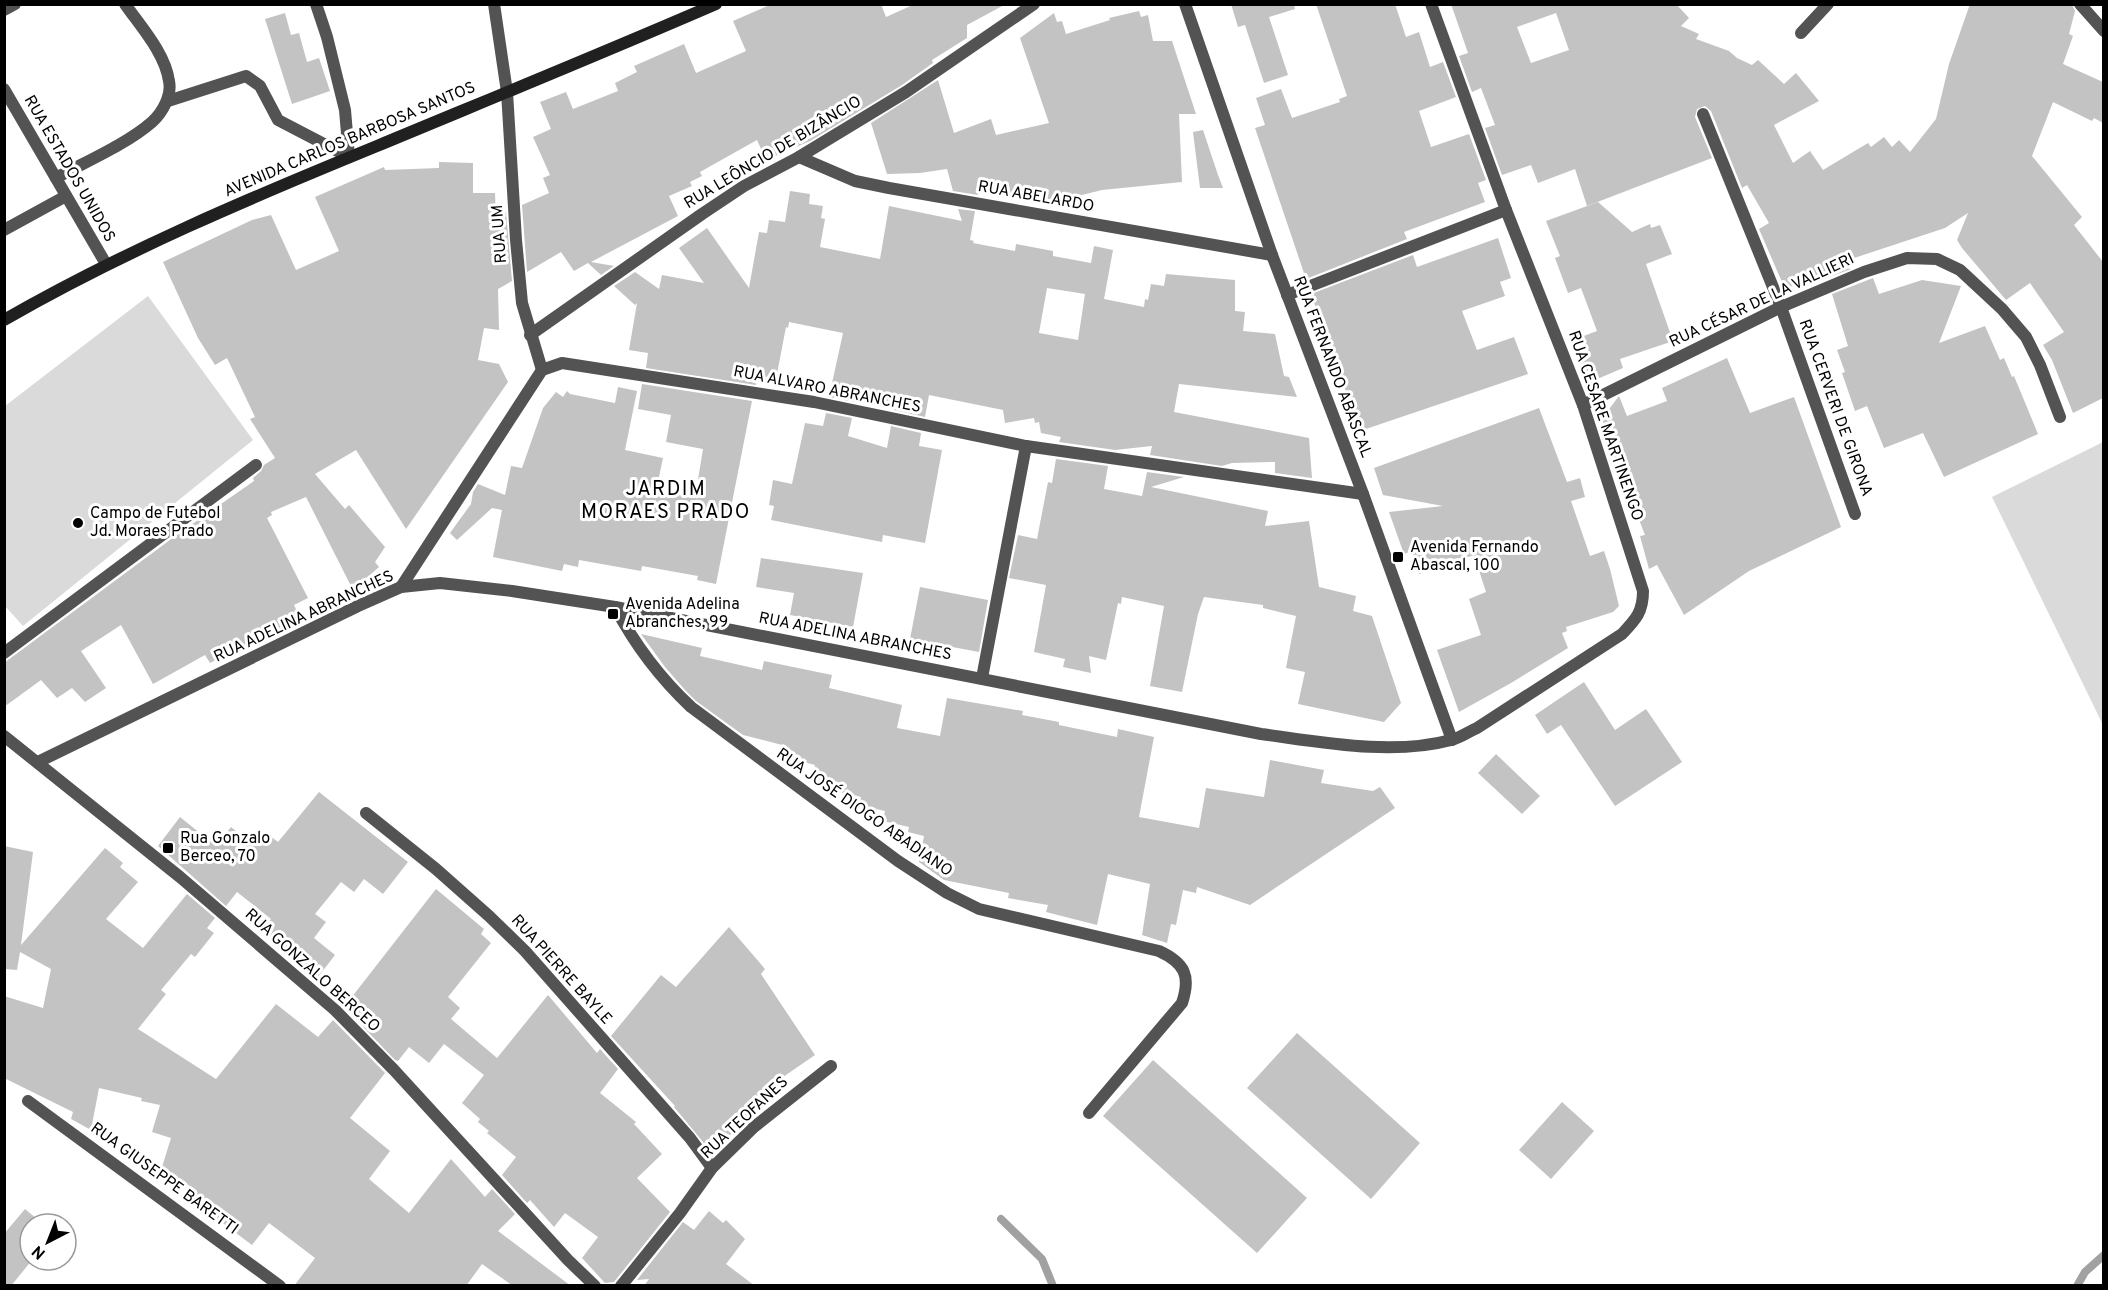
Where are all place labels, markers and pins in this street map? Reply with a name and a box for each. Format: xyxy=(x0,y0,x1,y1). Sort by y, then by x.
place label: Campo de Futebol Jd. Moraes Prado xyxy=(90,504,220,542)
marker: Campo de Futebol Jd. Moraes Prado xyxy=(71,516,85,530)
place label: Avenida Fernando Abascal, 100 xyxy=(1410,538,1539,576)
marker: Avenida Fernando Abascal, 100 xyxy=(1391,550,1405,564)
place label: Avenida Adelina Abranches, 99 xyxy=(625,595,740,633)
marker: Avenida Adelina Abranches, 99 xyxy=(606,607,620,621)
place label: Rua Gonzalo Berceo, 70 xyxy=(180,829,270,867)
marker: Rua Gonzalo Berceo, 70 xyxy=(161,841,175,855)

